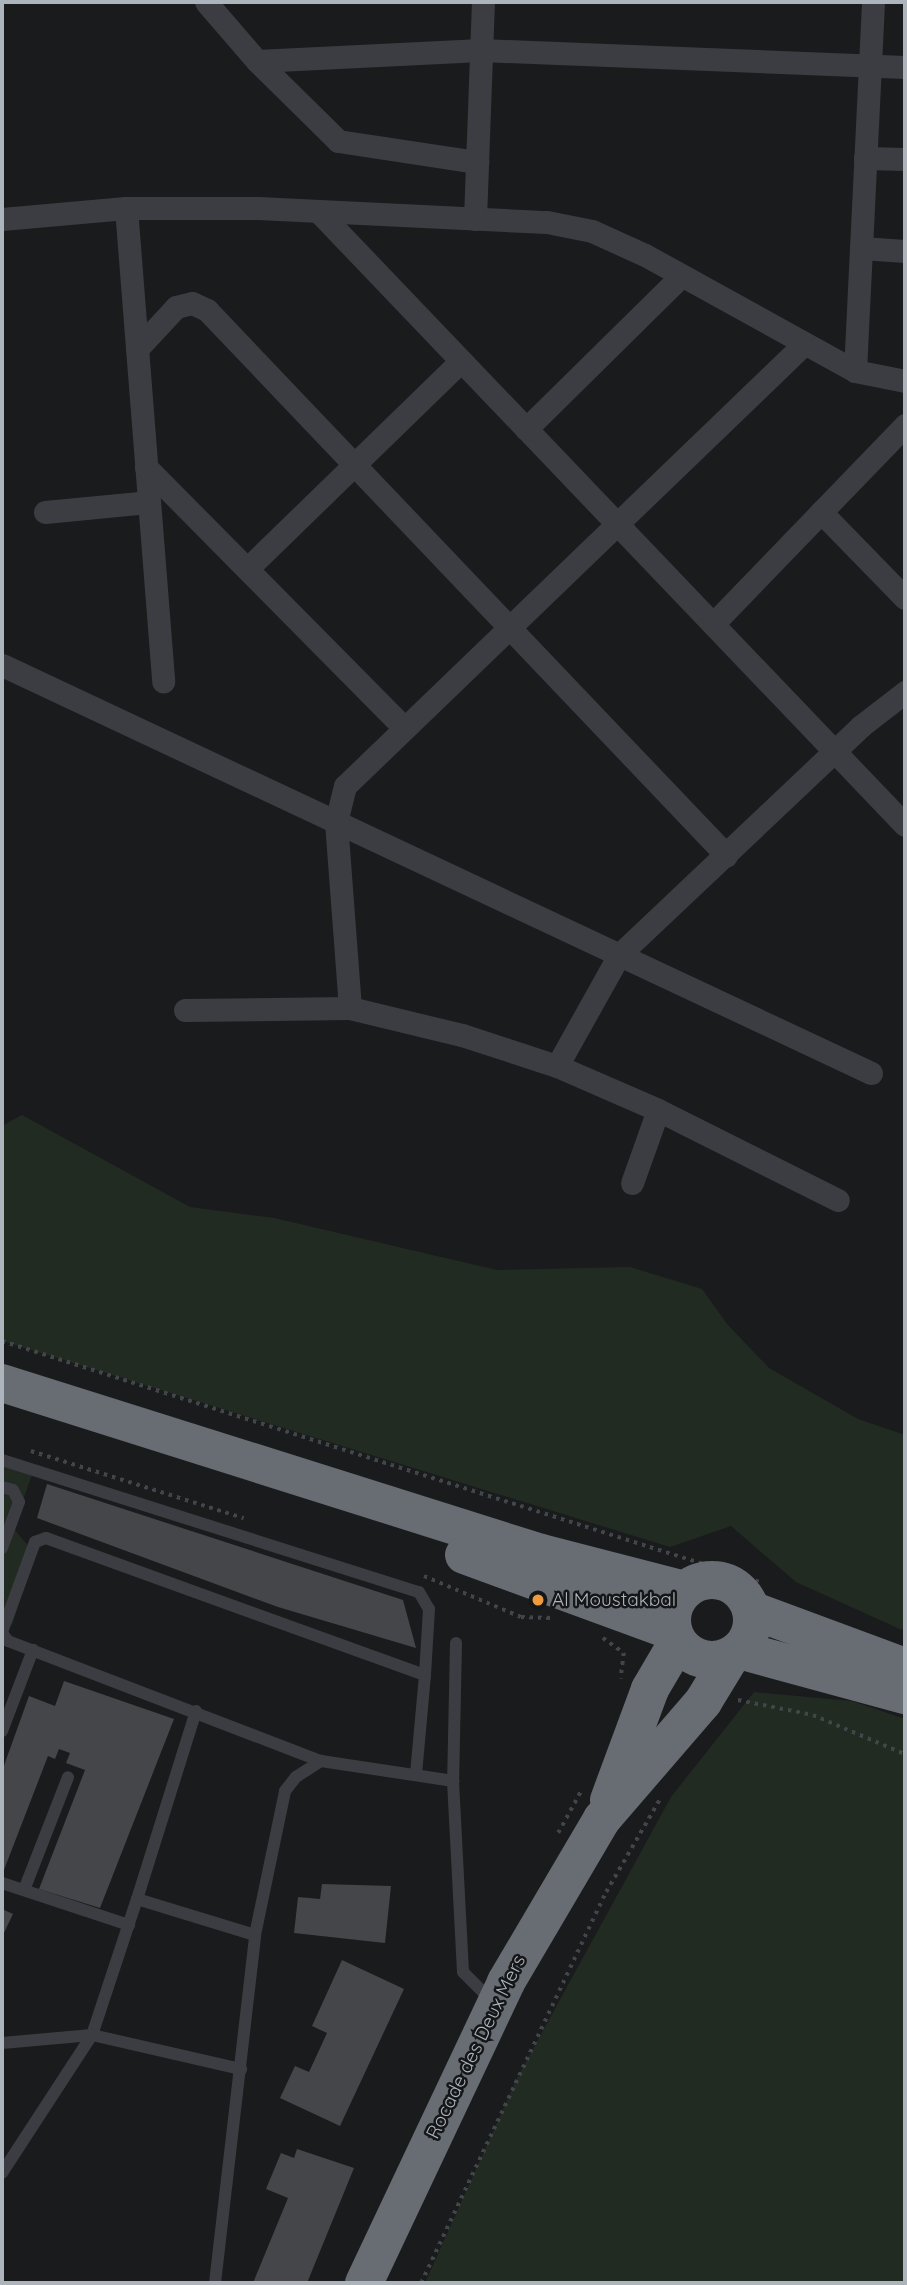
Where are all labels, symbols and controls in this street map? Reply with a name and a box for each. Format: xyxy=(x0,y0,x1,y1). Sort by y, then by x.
place label: Al Moustakbal xyxy=(552,1589,676,1611)
marker: Al Moustakbal xyxy=(530,1592,546,1608)
street label: Rocade des Deux Mers xyxy=(422,1951,530,2143)

